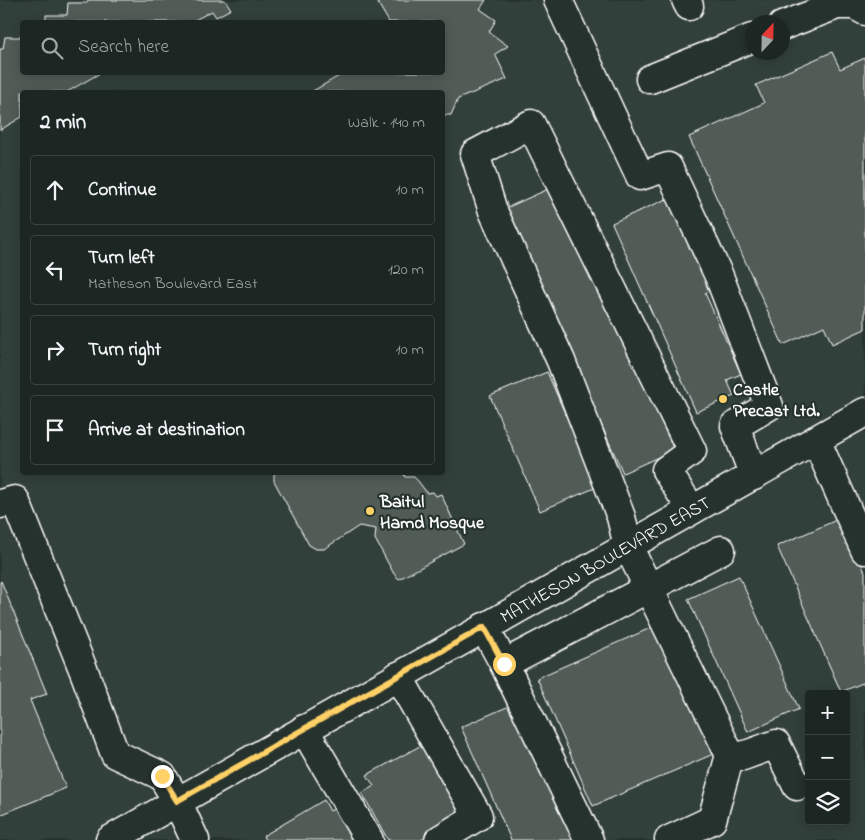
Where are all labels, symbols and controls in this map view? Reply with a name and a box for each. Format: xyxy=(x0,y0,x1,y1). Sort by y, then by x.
north arrow xyxy=(745,15,790,60)
search box xyxy=(20,20,445,75)
icon: search xyxy=(38,34,66,62)
text: Search here xyxy=(78,34,169,61)
text: 2 min xyxy=(40,108,86,138)
text: Walk · 140 m xyxy=(348,111,425,135)
icon: ahead xyxy=(41,176,69,204)
text: Continue xyxy=(88,177,156,204)
text: 10 m xyxy=(396,178,424,202)
text: Turn left xyxy=(88,245,155,272)
icon: left xyxy=(41,256,69,284)
text: 120 m xyxy=(388,258,424,282)
text: Matheson Boulevard East xyxy=(88,272,258,296)
icon: right xyxy=(41,336,69,364)
text: Turn right xyxy=(88,337,161,364)
text: 10 m xyxy=(396,338,424,362)
place label: Castle Precast Ltd. xyxy=(733,378,820,425)
marker: Castle Precast Ltd. xyxy=(717,393,729,405)
icon: arrive xyxy=(41,416,69,444)
text: Arrive at destination xyxy=(88,417,245,444)
place label: Baitul Hamd Mosque xyxy=(379,490,485,537)
street label: MATHESON BOULEVARD EAST xyxy=(496,491,716,631)
marker: Baitul Hamd Mosque xyxy=(364,505,376,517)
route start xyxy=(493,653,516,676)
map controls xyxy=(805,690,850,825)
button: + xyxy=(805,690,850,735)
button: − xyxy=(805,735,850,780)
route end xyxy=(151,765,174,788)
button: layers xyxy=(805,780,850,825)

